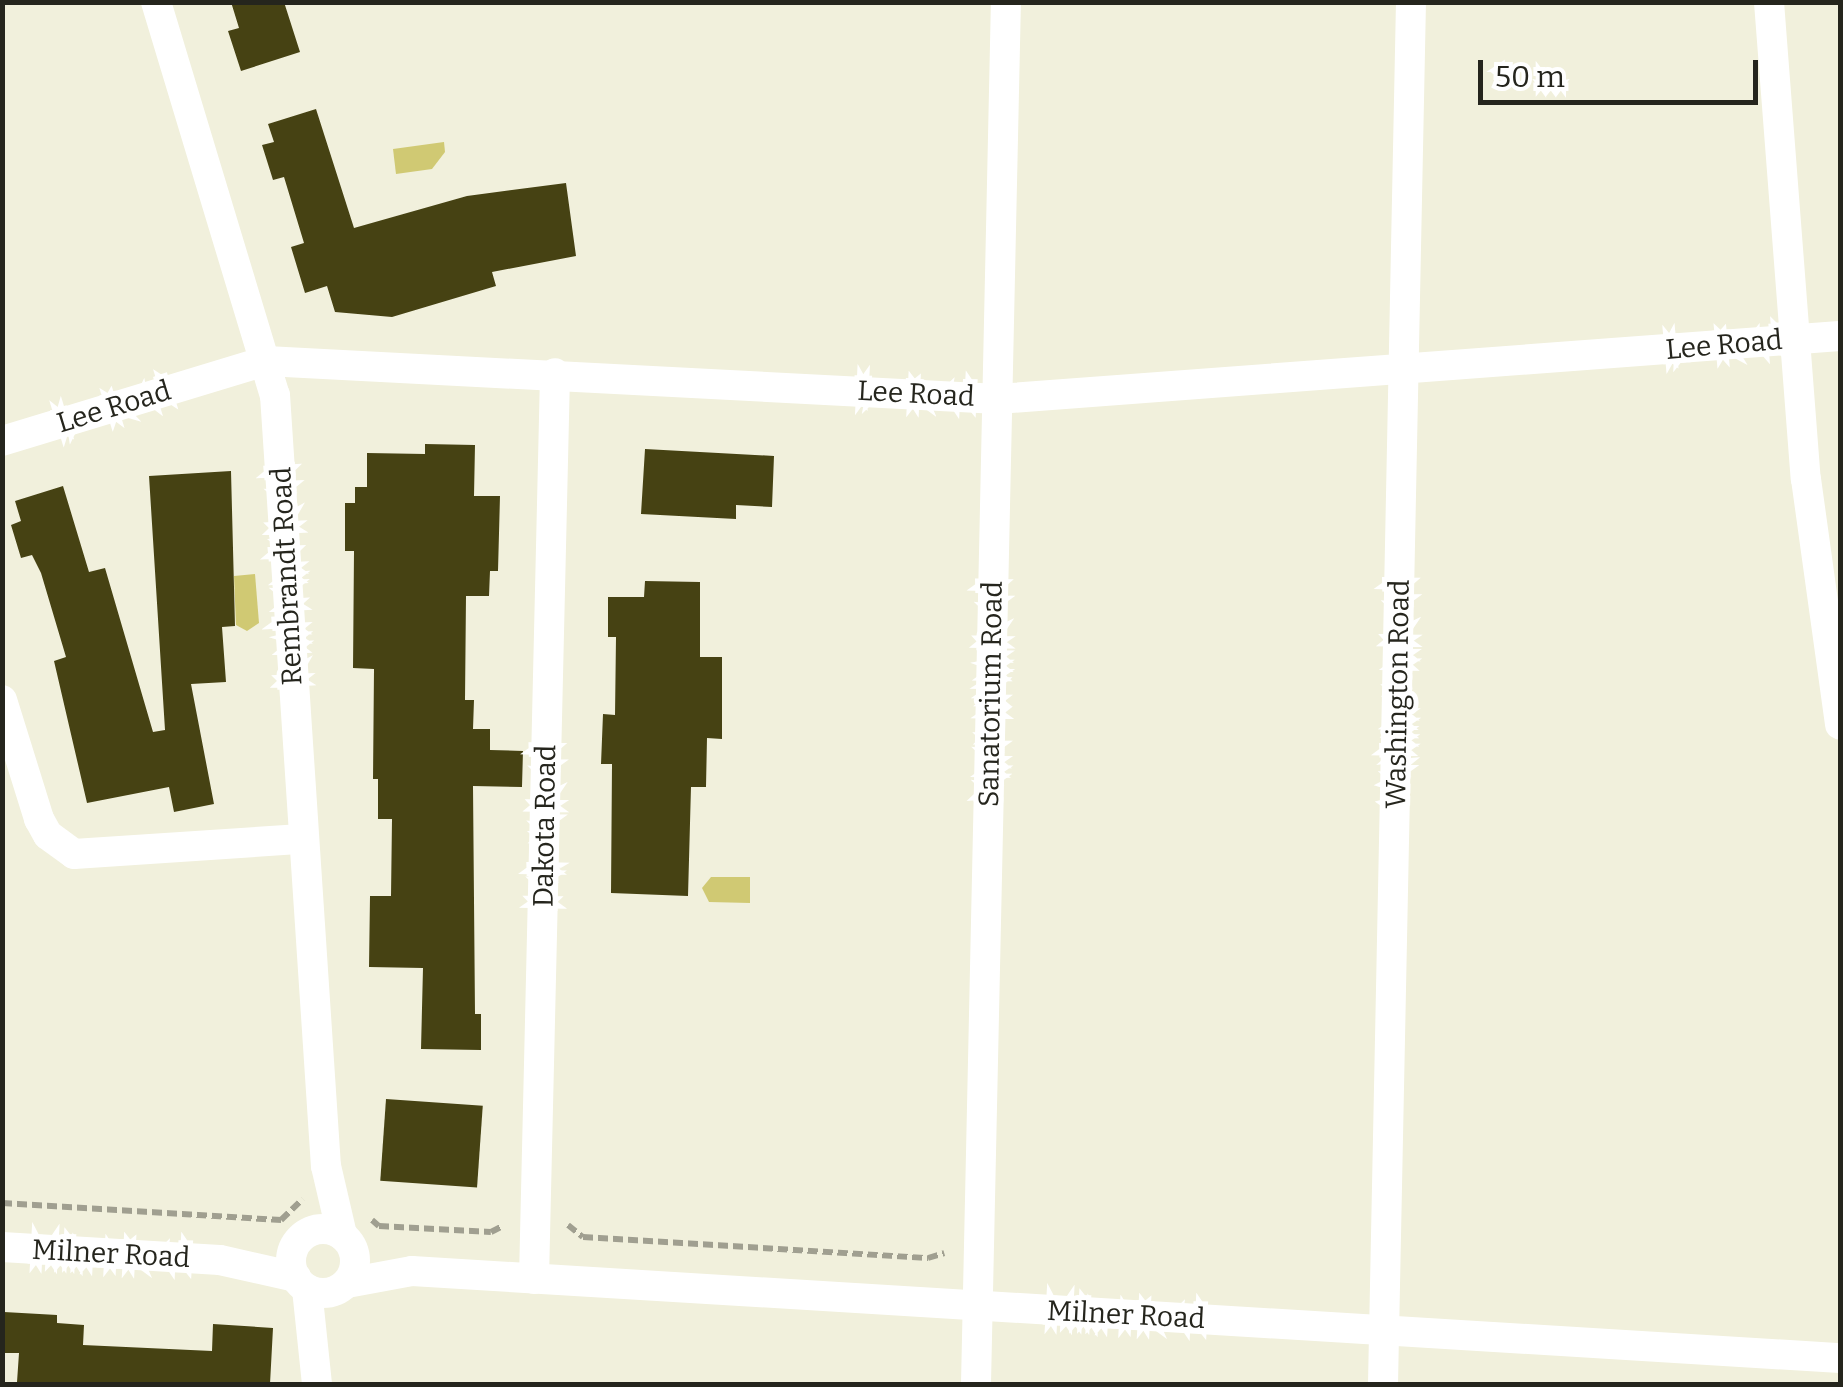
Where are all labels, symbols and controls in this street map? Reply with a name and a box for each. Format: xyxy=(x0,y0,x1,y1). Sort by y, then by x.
scale bar xyxy=(1483,40,1763,102)
text: 50 m xyxy=(1495,59,1565,95)
street label: Lee Road xyxy=(1664,323,1784,367)
street label: Lee Road xyxy=(53,374,175,440)
street label: Lee Road xyxy=(857,374,975,414)
street label: Rembrandt Road xyxy=(264,466,310,686)
street label: Washington Road xyxy=(1379,579,1417,809)
street label: Sanatorium Road xyxy=(972,581,1010,807)
street label: Dakota Road xyxy=(527,745,563,907)
street label: Milner Road xyxy=(31,1233,191,1275)
street label: Milner Road xyxy=(1046,1294,1206,1336)

